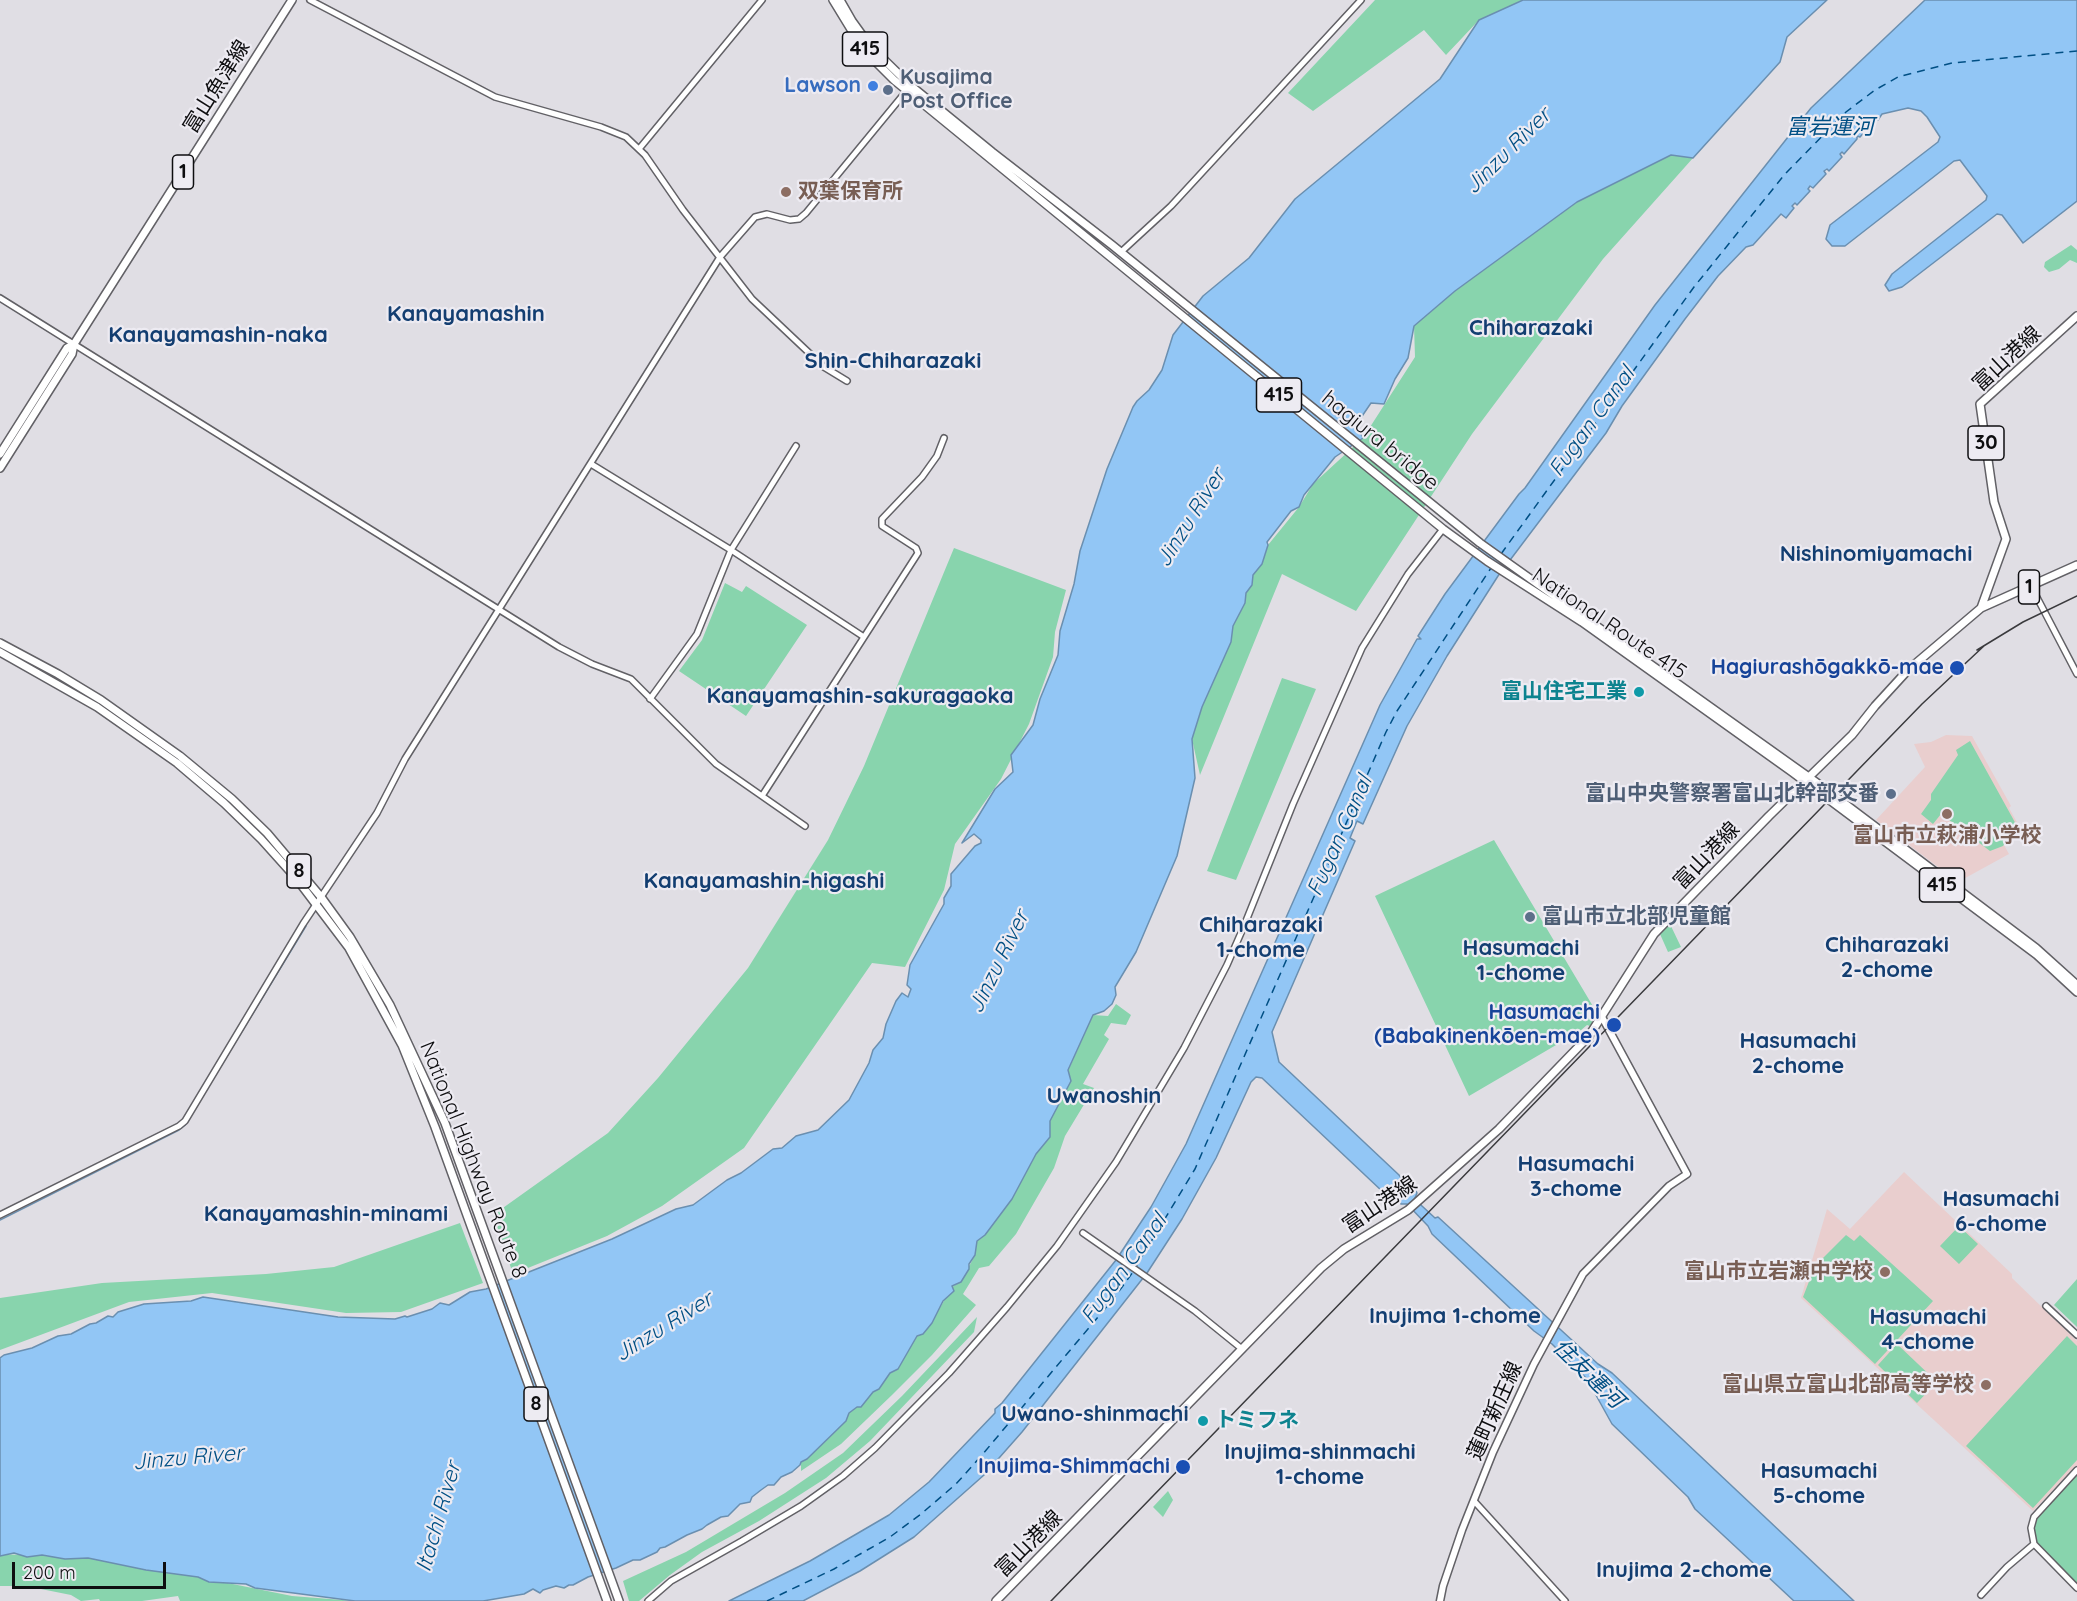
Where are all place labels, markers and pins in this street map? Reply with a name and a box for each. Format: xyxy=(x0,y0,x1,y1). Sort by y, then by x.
place label: Kusajima Post Office xyxy=(900,65,1013,115)
place label: Lawson xyxy=(784,73,861,99)
marker: Lawson xyxy=(866,79,880,93)
marker: Kusajima Post Office xyxy=(881,83,895,97)
place label: 双葉保育所 xyxy=(798,179,903,205)
marker: 双葉保育所 xyxy=(779,185,793,199)
place label: Hagiurashōgakkō-mae xyxy=(1711,655,1944,681)
marker: Hagiurashōgakkō-mae xyxy=(1948,659,1966,677)
place label: 富山住宅工業 xyxy=(1501,679,1627,705)
marker: 富山住宅工業 xyxy=(1632,685,1646,699)
place label: 富山中央警察署富山北幹部交番 xyxy=(1585,781,1879,807)
marker: 富山中央警察署富山北幹部交番 xyxy=(1884,787,1898,801)
marker: 富山市立萩浦小学校 xyxy=(1940,807,1954,821)
place label: 富山市立萩浦小学校 xyxy=(1853,823,2041,849)
place label: 富山市立北部児童館 xyxy=(1542,904,1731,930)
marker: 富山市立北部児童館 xyxy=(1523,910,1537,924)
place label: Hasumachi (Babakinenkōen-mae) xyxy=(1374,1000,1600,1050)
marker: Hasumachi (Babakinenkōen-mae) xyxy=(1605,1016,1623,1034)
place label: 富山市立岩瀬中学校 xyxy=(1684,1259,1873,1285)
marker: 富山市立岩瀬中学校 xyxy=(1878,1265,1892,1279)
place label: 富山県立富山北部高等学校 xyxy=(1722,1372,1974,1398)
marker: 富山県立富山北部高等学校 xyxy=(1979,1378,1993,1392)
place label: トミフネ xyxy=(1215,1408,1299,1434)
marker: トミフネ xyxy=(1196,1414,1210,1428)
place label: Inujima-Shimmachi xyxy=(978,1454,1170,1480)
marker: Inujima-Shimmachi xyxy=(1174,1458,1192,1476)

